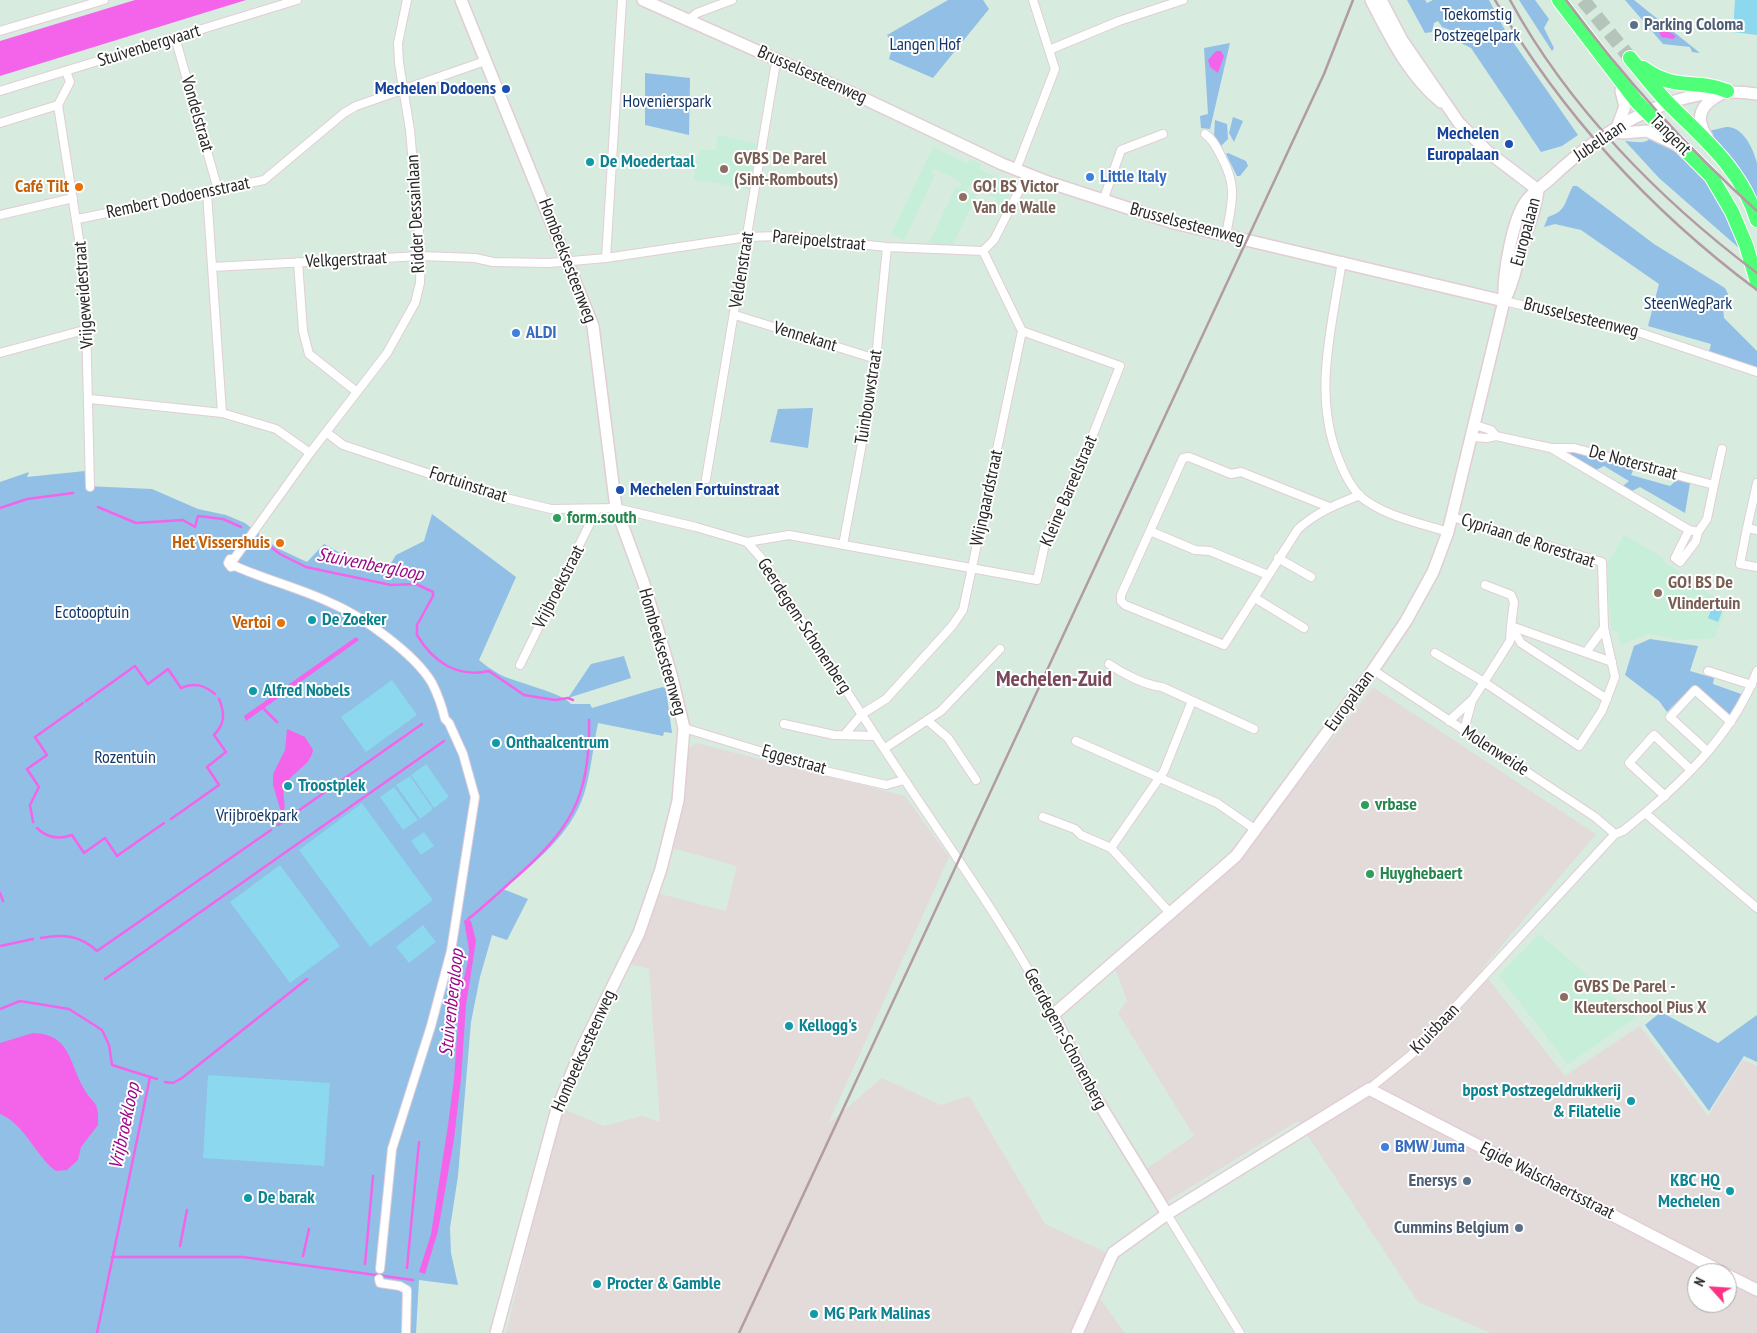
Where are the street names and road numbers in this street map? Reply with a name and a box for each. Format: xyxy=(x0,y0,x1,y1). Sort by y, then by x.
street label: Stuivenbergvaart xyxy=(95,20,203,72)
street label: Brusselsesteenweg xyxy=(754,41,870,109)
street label: Vondelstraat xyxy=(176,74,218,154)
street label: Tangent xyxy=(1645,110,1695,160)
street label: Jubellaan xyxy=(1570,116,1630,166)
street label: Ridder Dessainlaan xyxy=(402,154,430,274)
street label: Rembert Dodoensstraat xyxy=(104,172,252,224)
street label: Hombeeksesteenweg xyxy=(533,196,601,326)
street label: Europalaan xyxy=(1507,196,1545,268)
street label: Brusselsesteenweg xyxy=(1127,198,1247,250)
street label: Pareipoelstraat xyxy=(771,226,867,256)
street label: Veldenstraat xyxy=(725,230,759,310)
street label: Vrijgeweidestraat xyxy=(69,241,99,349)
street label: Velkgerstraat xyxy=(305,247,387,273)
street label: Brusselsesteenweg xyxy=(1521,293,1641,343)
street label: Vennekant xyxy=(771,317,839,357)
street label: Tuinbouwstraat xyxy=(851,348,887,446)
street label: Kleine Bareelstraat xyxy=(1036,432,1102,550)
street label: De Noterstraat xyxy=(1586,441,1680,485)
street label: Wijngaardstraat xyxy=(966,448,1008,548)
street label: Fortuinstraat xyxy=(426,462,510,508)
street label: Cypriaan de Rorestraat xyxy=(1458,509,1598,573)
street label: Vrijbroekstraat xyxy=(529,542,589,632)
street label: Geerdegem-Schonenberg xyxy=(752,554,856,698)
street label: Hombeeksesteenweg xyxy=(634,586,690,718)
street label: Europalaan xyxy=(1321,666,1379,736)
street label: Molenweide xyxy=(1457,721,1533,781)
street label: Eggestraat xyxy=(759,741,829,779)
street label: Geerdegem-Schonenberg xyxy=(1019,965,1111,1113)
street label: Hombeeksesteenweg xyxy=(547,987,621,1115)
street label: Kruisbaan xyxy=(1406,999,1464,1059)
street label: Egide Walschaertsstraat xyxy=(1476,1138,1618,1224)

